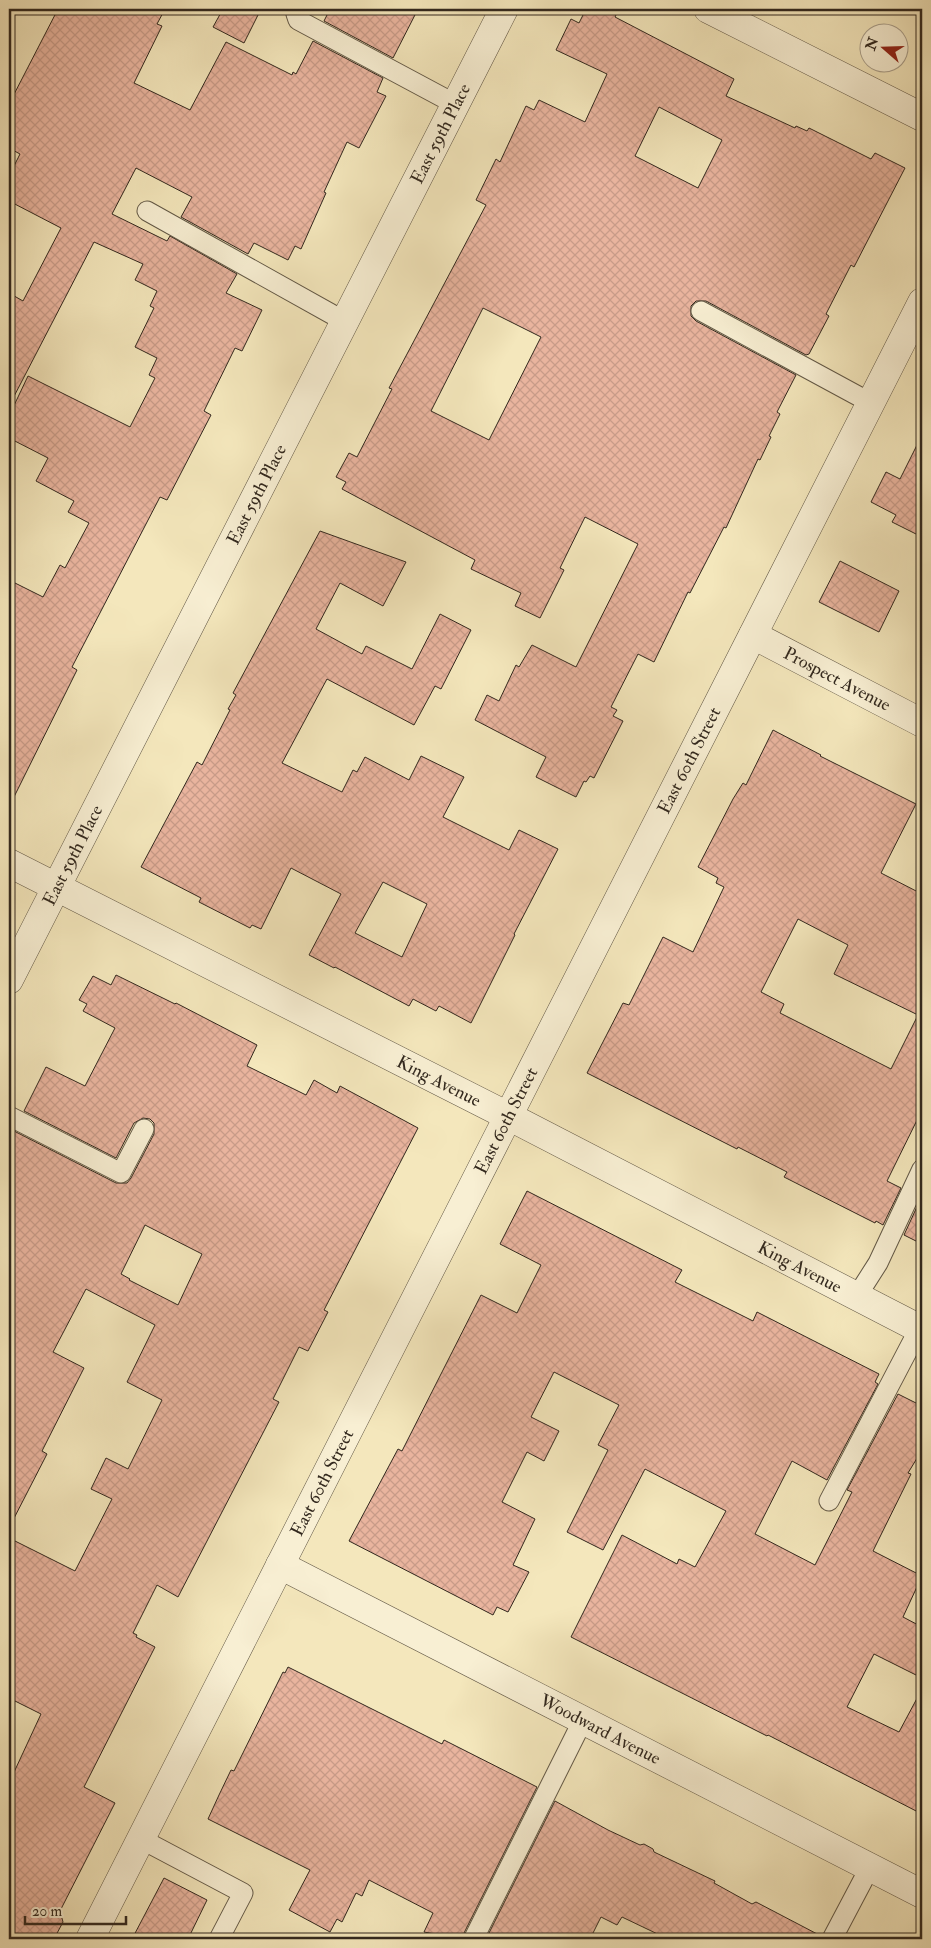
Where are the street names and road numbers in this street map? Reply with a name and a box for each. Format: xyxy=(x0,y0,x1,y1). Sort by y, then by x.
street label: East 59th Place xyxy=(406,79,476,188)
street label: East 59th Place xyxy=(222,440,292,549)
street label: Prospect Avenue xyxy=(780,642,895,717)
street label: East 60th Street xyxy=(653,703,726,818)
street label: East 59th Place xyxy=(38,801,108,910)
street label: King Avenue xyxy=(393,1050,485,1113)
street label: East 60th Street xyxy=(470,1063,543,1178)
street label: King Avenue xyxy=(754,1236,846,1299)
street label: East 60th Street xyxy=(286,1425,359,1540)
street label: Woodward Avenue xyxy=(535,1689,665,1770)

